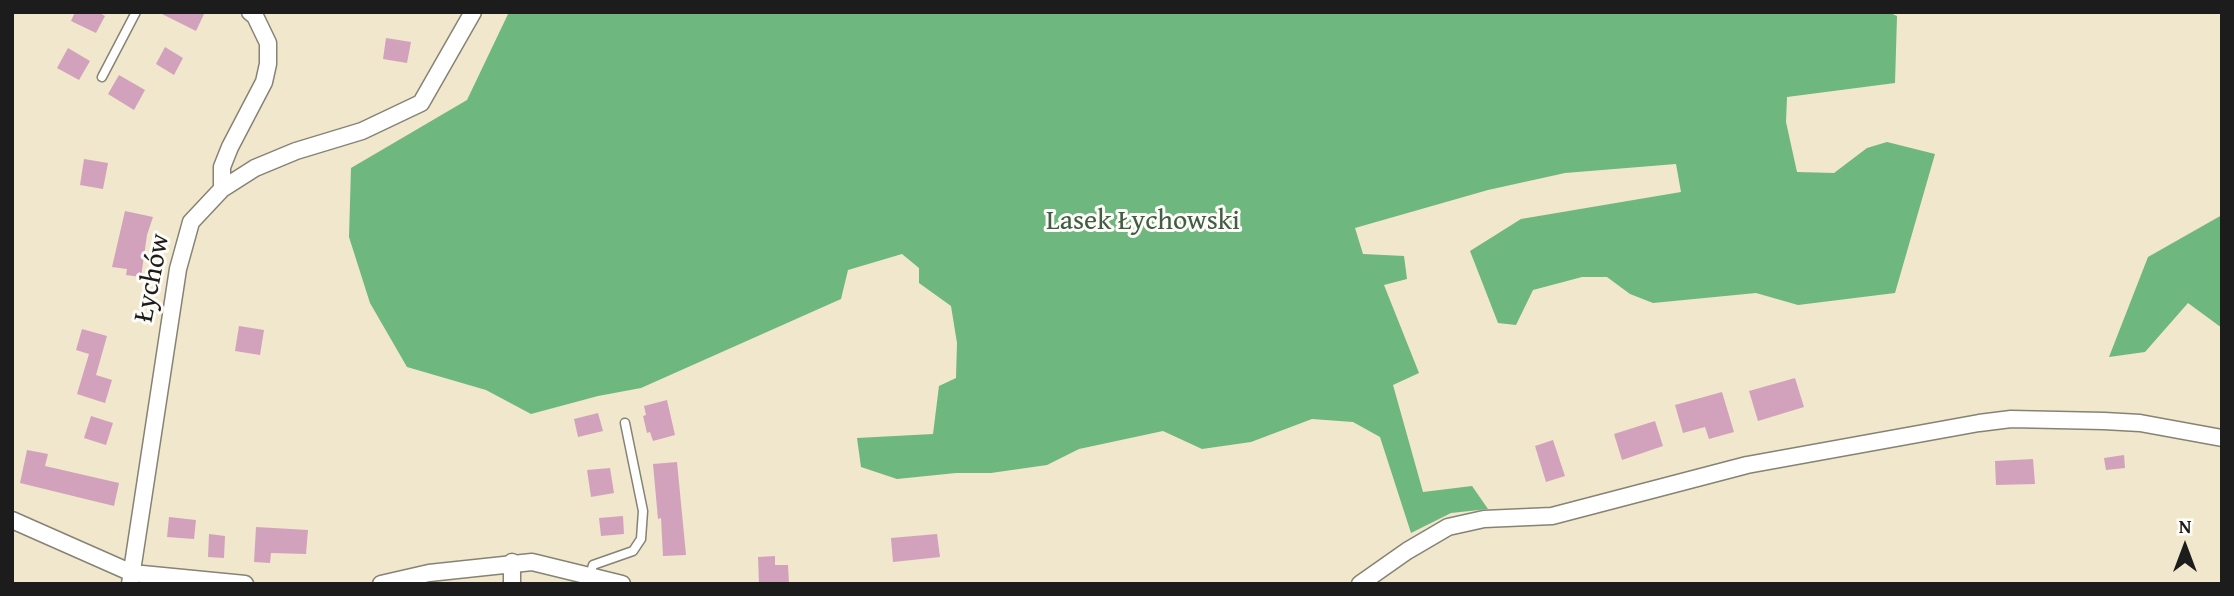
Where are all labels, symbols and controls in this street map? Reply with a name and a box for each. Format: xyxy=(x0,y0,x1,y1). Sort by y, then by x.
park label: Lasek Łychowski xyxy=(1046,205,1240,239)
street label: Łychów xyxy=(128,231,178,325)
north arrow xyxy=(2150,512,2220,582)
text: N xyxy=(2179,512,2191,540)

